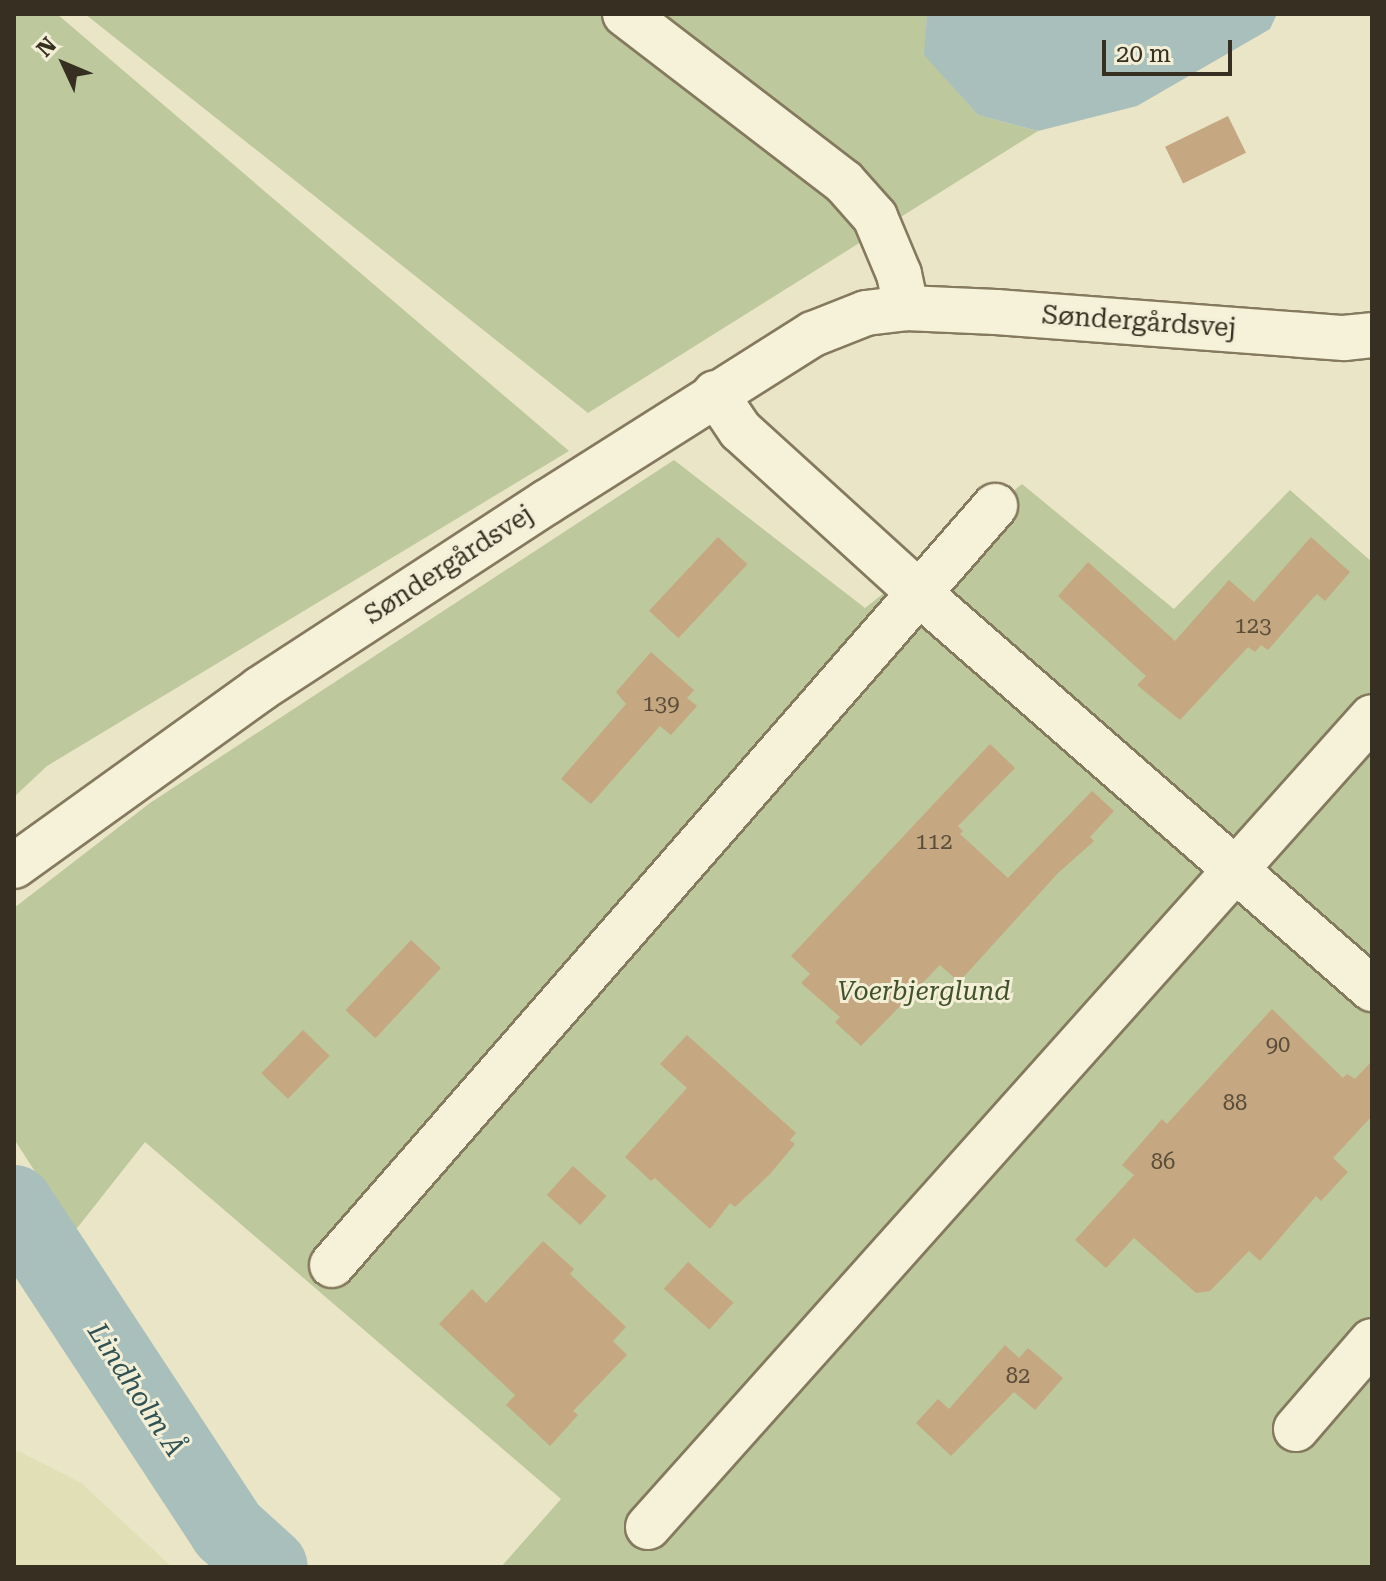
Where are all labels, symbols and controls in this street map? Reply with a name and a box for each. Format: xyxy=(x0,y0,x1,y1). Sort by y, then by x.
north arrow xyxy=(24,24,104,104)
scale bar xyxy=(1106,24,1236,74)
text: N xyxy=(31,32,61,62)
text: 20 m xyxy=(1116,40,1171,68)
street label: Søndergårdsvej xyxy=(1041,300,1237,344)
street label: Søndergårdsvej xyxy=(359,499,539,631)
house number: 123 xyxy=(1235,613,1271,639)
house number: 139 xyxy=(643,691,679,717)
house number: 112 xyxy=(916,829,952,855)
park label: Voerbjerglund xyxy=(837,976,1011,1008)
house number: 90 xyxy=(1266,1032,1290,1058)
house number: 88 xyxy=(1223,1090,1247,1116)
house number: 86 xyxy=(1151,1149,1175,1175)
water label: Lindholm Å xyxy=(80,1317,192,1463)
house number: 82 xyxy=(1006,1363,1030,1389)

